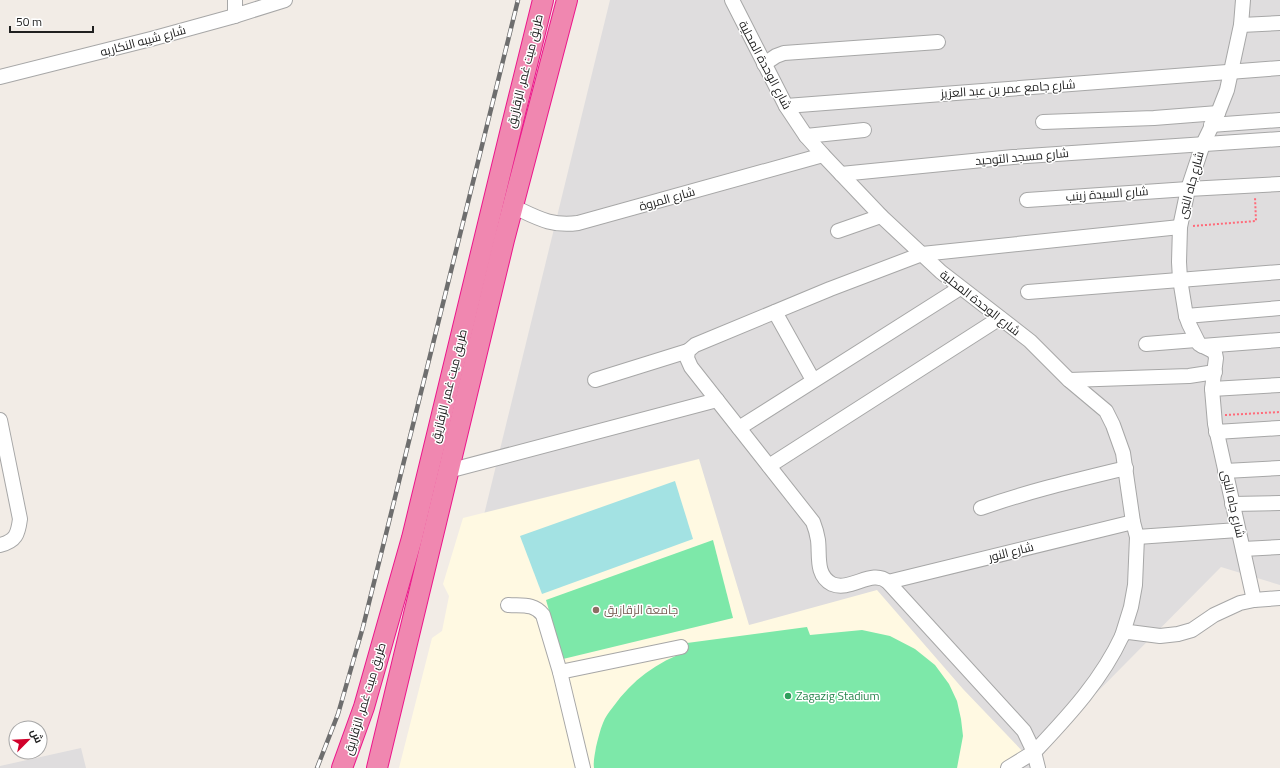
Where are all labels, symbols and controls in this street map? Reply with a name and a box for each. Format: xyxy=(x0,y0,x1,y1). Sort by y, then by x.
scale bar xyxy=(10,8,93,34)
text: 50 m xyxy=(16,12,42,31)
street label: طريق ميت غمر, الزقازيق xyxy=(501,12,548,130)
street label: شارع الوحدة المحلية xyxy=(734,17,797,113)
street label: شارع شيبه النكاريه xyxy=(98,20,188,61)
street label: شارع جامع عمر بن عبد العزيز xyxy=(939,74,1076,103)
street label: شارع مسجد التوحيد xyxy=(974,143,1070,170)
street label: شارع جاه النبى xyxy=(1172,149,1209,221)
street label: شارع المروة xyxy=(637,181,697,216)
street label: شارع السيدة زينب xyxy=(1065,181,1149,206)
street label: شارع الوحدة المحلية xyxy=(936,265,1025,340)
street label: طريق ميت غمر, الزقازيق xyxy=(425,327,472,445)
street label: شارع جاه النبى xyxy=(1216,468,1251,540)
street label: شارع النور xyxy=(985,537,1036,567)
place label: جامعة الزقازيق xyxy=(604,600,678,619)
marker: جامعة الزقازيق xyxy=(591,605,601,615)
street label: طريق ميت غمر, الزقازيق xyxy=(338,640,391,758)
place label: Zagazig Stadium xyxy=(796,686,880,705)
marker: Zagazig Stadium xyxy=(783,691,793,701)
north arrow xyxy=(8,720,48,760)
text: ش xyxy=(27,726,47,746)

